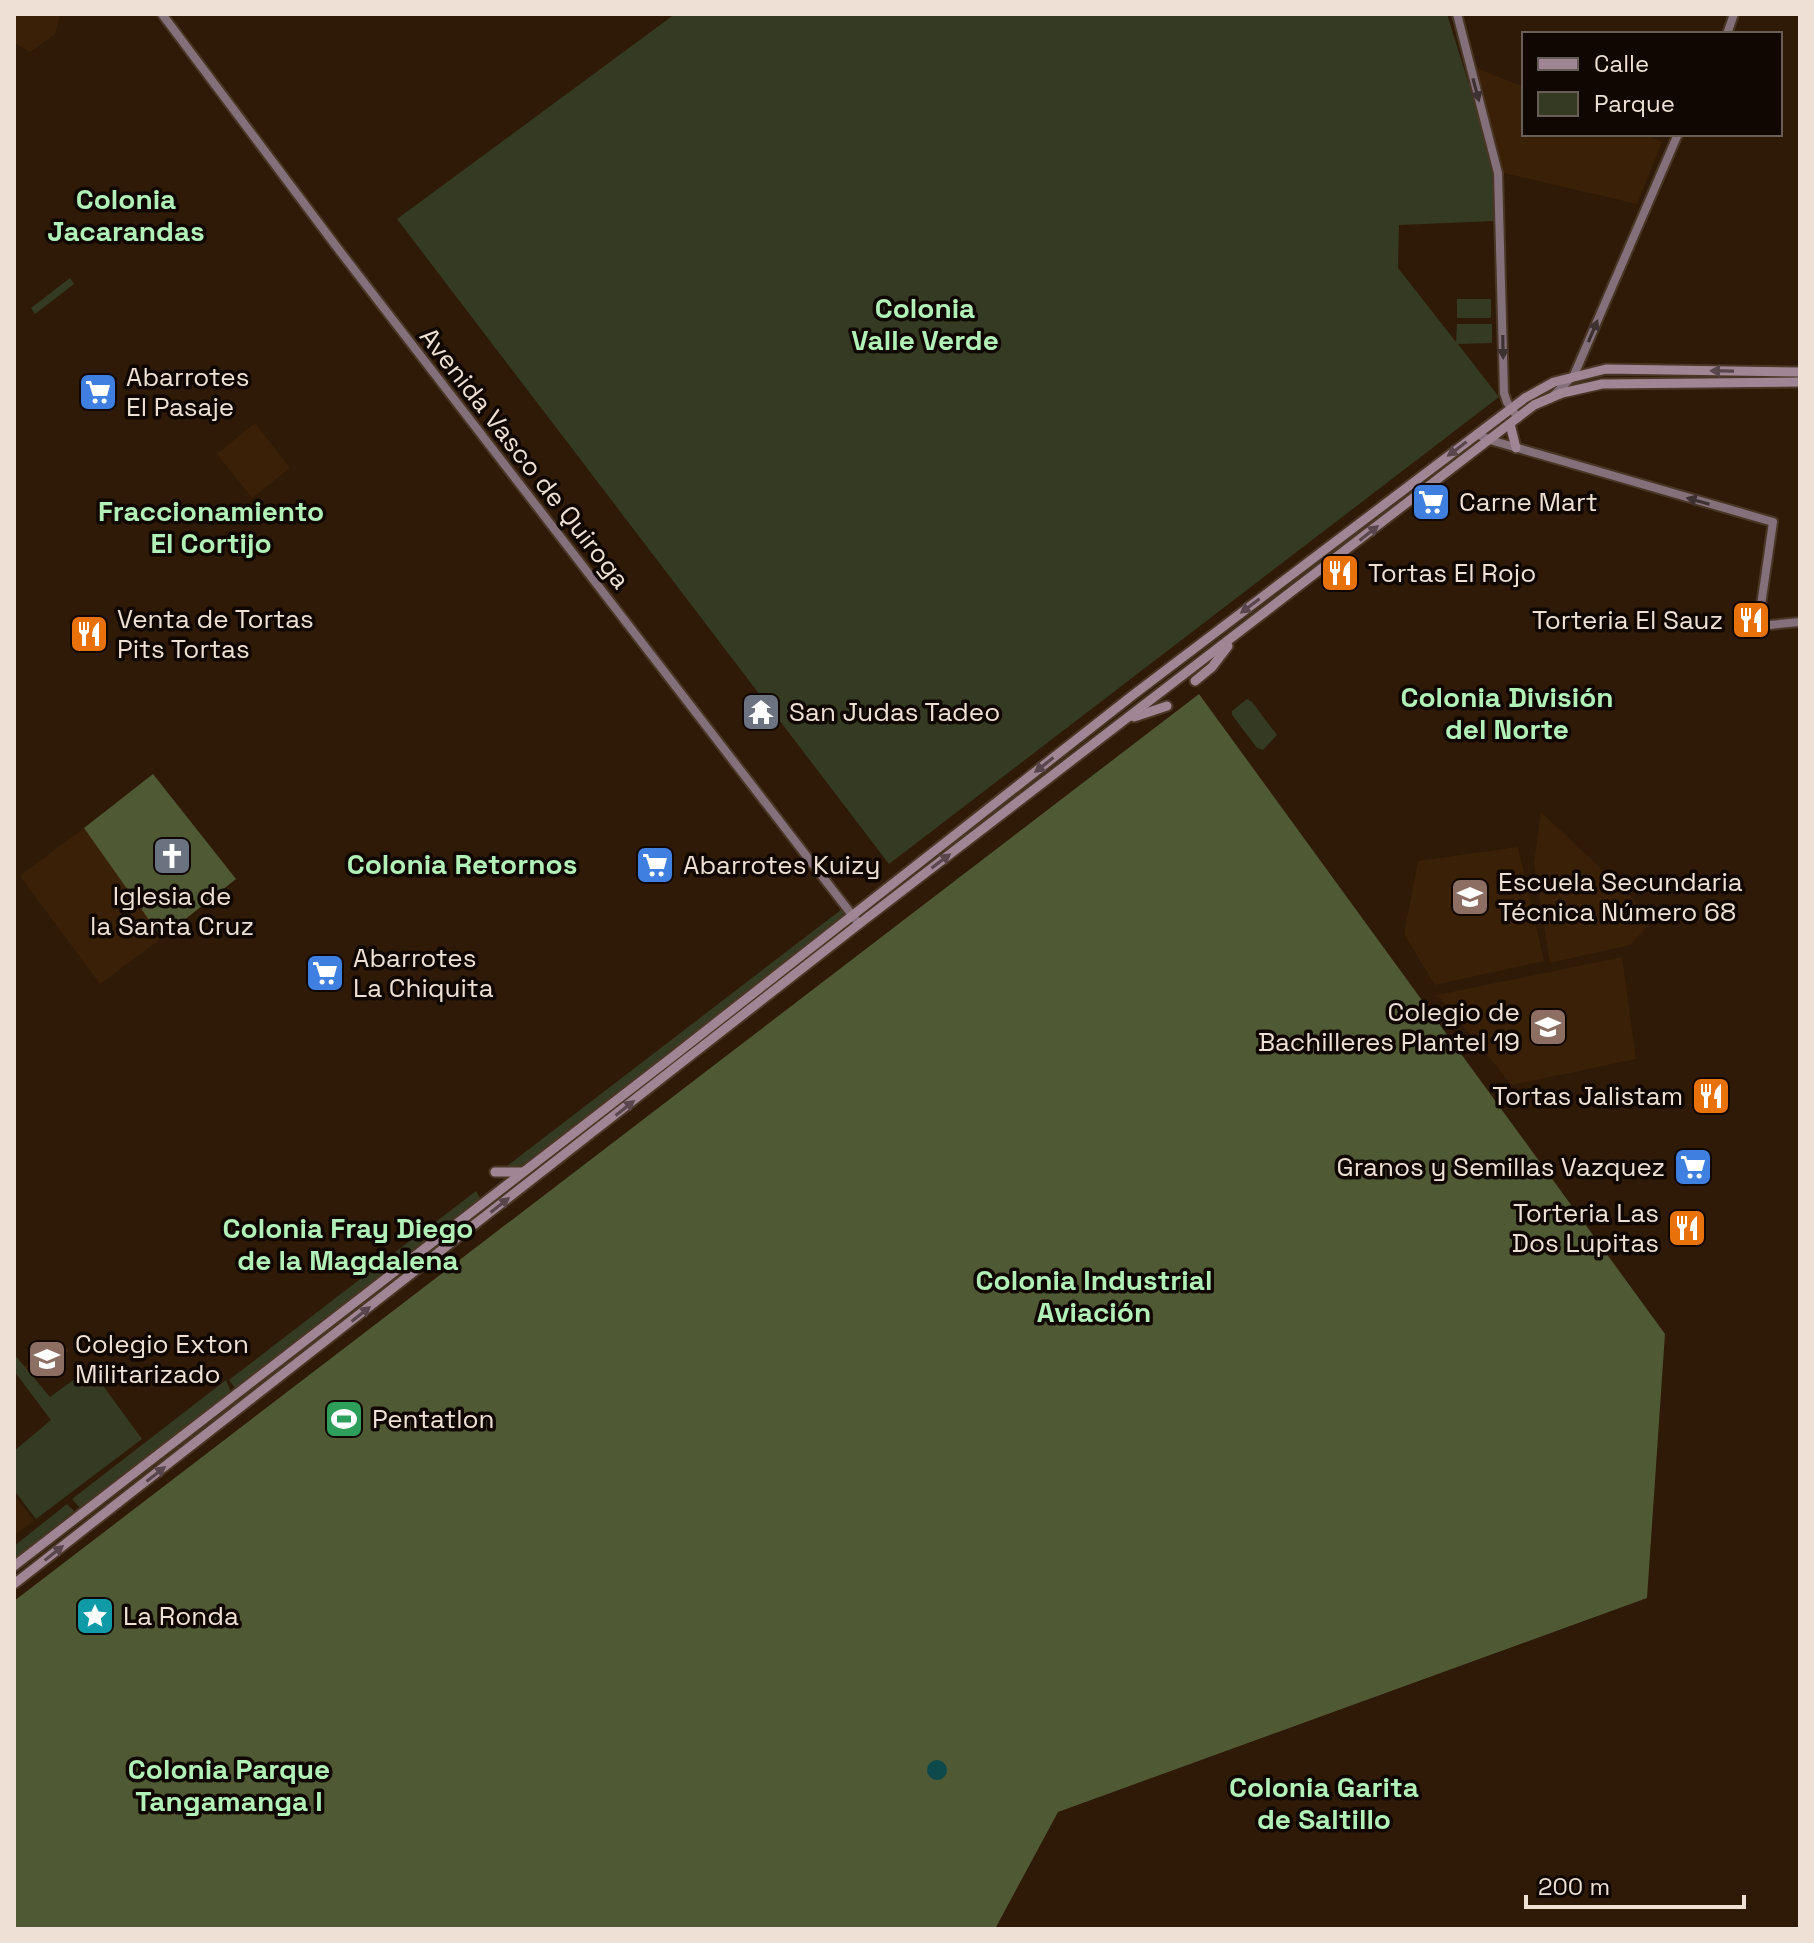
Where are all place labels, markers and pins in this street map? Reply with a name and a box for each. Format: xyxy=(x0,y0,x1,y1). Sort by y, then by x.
place label: Abarrotes El Pasaje xyxy=(126,360,249,424)
supermarket icon: Abarrotes El Pasaje xyxy=(77,371,119,413)
supermarket icon: Carne Mart xyxy=(1410,481,1452,523)
place label: Carne Mart xyxy=(1459,485,1598,519)
restaurant icon: Tortas El Rojo xyxy=(1319,552,1361,594)
place label: Tortas El Rojo xyxy=(1368,556,1536,590)
restaurant icon: Torteria El Sauz xyxy=(1730,599,1772,641)
place label: Venta de Tortas Pits Tortas xyxy=(117,602,314,666)
place label: Torteria El Sauz xyxy=(1532,603,1723,637)
restaurant icon: Venta de Tortas Pits Tortas xyxy=(68,613,110,655)
temple icon: San Judas Tadeo xyxy=(740,691,782,733)
place label: San Judas Tadeo xyxy=(789,695,1000,729)
church icon: Iglesia de la Santa Cruz xyxy=(151,835,193,877)
supermarket icon: Abarrotes Kuizy xyxy=(634,844,676,886)
place label: Abarrotes Kuizy xyxy=(683,848,880,882)
place label: Escuela Secundaria Técnica Número 68 xyxy=(1498,865,1743,929)
school or university icon: Escuela Secundaria Técnica Número 68 xyxy=(1449,876,1491,918)
place label: Iglesia de la Santa Cruz xyxy=(90,879,254,943)
place label: Abarrotes La Chiquita xyxy=(353,941,494,1005)
supermarket icon: Abarrotes La Chiquita xyxy=(304,952,346,994)
place label: Colegio de Bachilleres Plantel 19 xyxy=(1258,995,1520,1059)
school or university icon: Colegio de Bachilleres Plantel 19 xyxy=(1527,1006,1569,1048)
restaurant icon: Tortas Jalistam xyxy=(1690,1075,1732,1117)
place label: Tortas Jalistam xyxy=(1492,1079,1683,1113)
supermarket icon: Granos y Semillas Vazquez xyxy=(1672,1146,1714,1188)
place label: Granos y Semillas Vazquez xyxy=(1337,1150,1665,1184)
place label: Torteria Las Dos Lupitas xyxy=(1512,1196,1659,1260)
restaurant icon: Torteria Las Dos Lupitas xyxy=(1666,1207,1708,1249)
place label: Colegio Exton Militarizado xyxy=(75,1327,249,1391)
school or university icon: Colegio Exton Militarizado xyxy=(26,1338,68,1380)
sports icon: Pentatlon xyxy=(323,1398,365,1440)
place label: Pentatlon xyxy=(372,1402,495,1436)
place icon: La Ronda xyxy=(74,1595,116,1637)
place label: La Ronda xyxy=(123,1599,239,1633)

